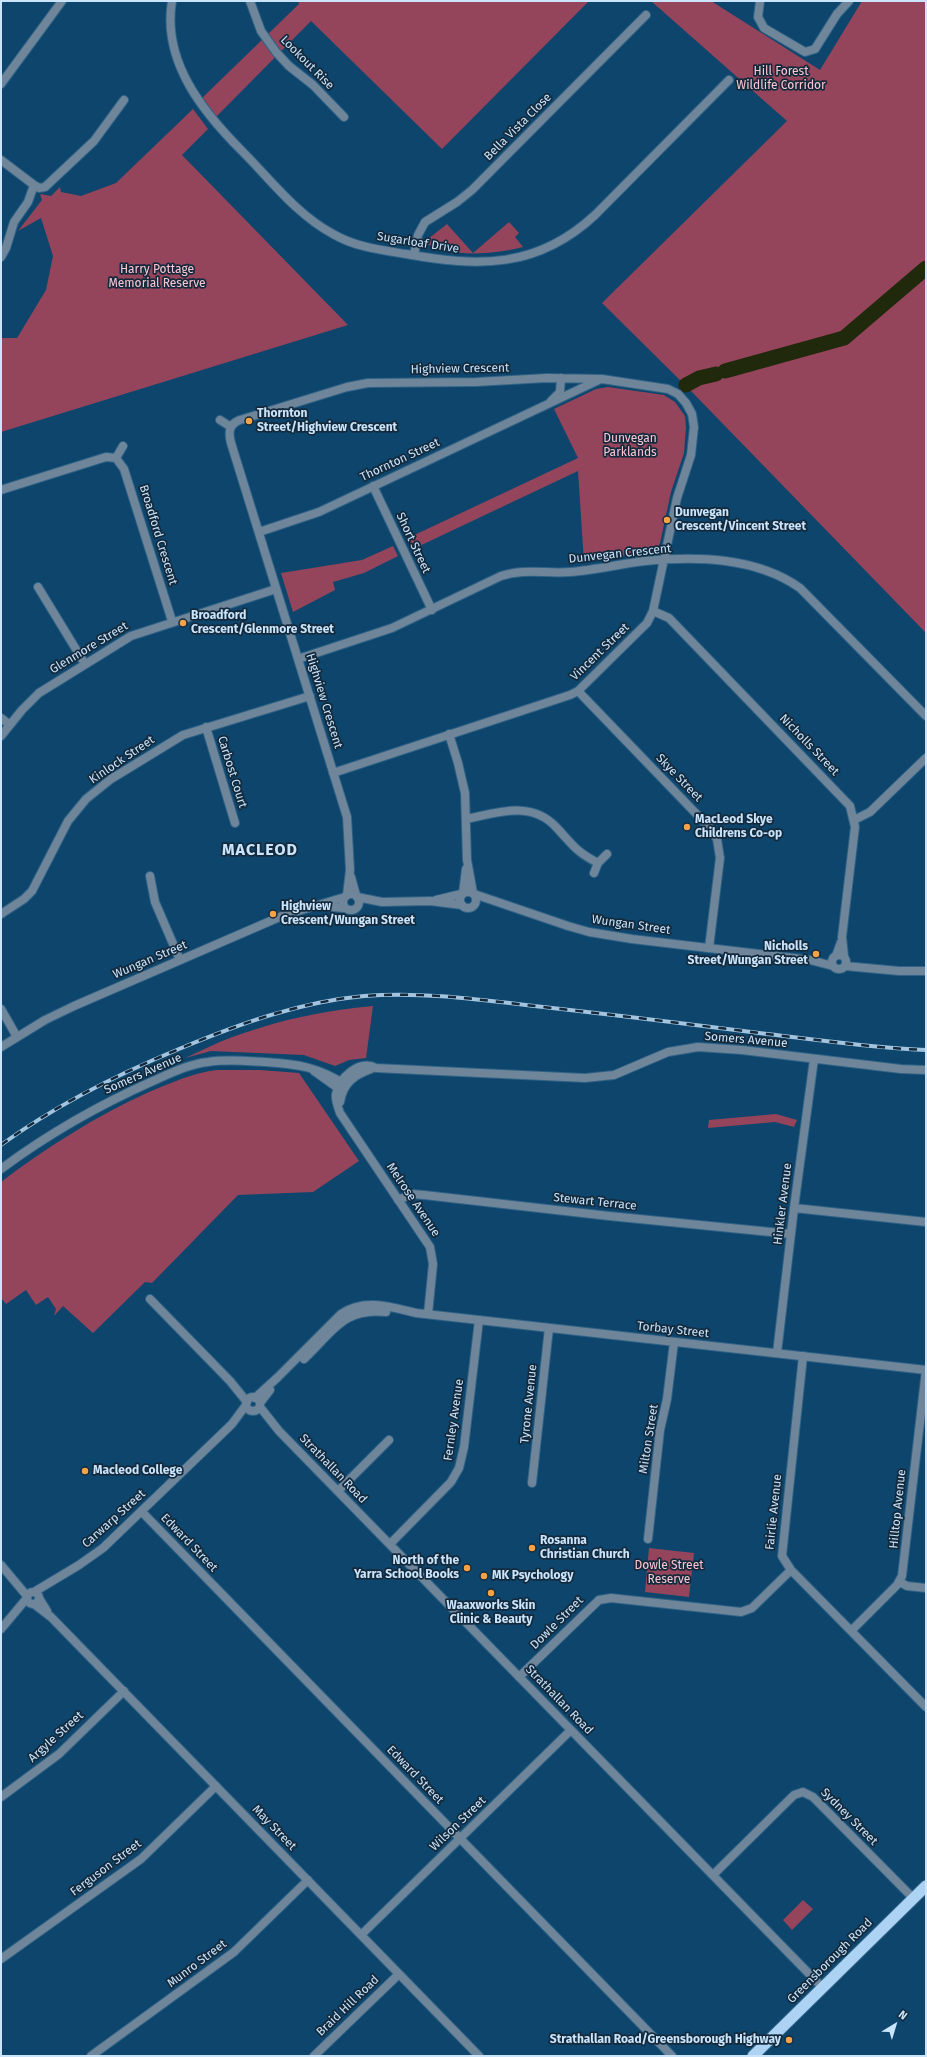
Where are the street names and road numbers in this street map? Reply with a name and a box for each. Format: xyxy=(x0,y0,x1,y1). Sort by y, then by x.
street label: Lookout Rise xyxy=(277,33,337,93)
street label: Bella Vista Close xyxy=(481,90,555,164)
street label: Sugarloaf Drive xyxy=(376,229,460,257)
street label: Highview Crescent xyxy=(411,361,509,377)
street label: Thornton Street xyxy=(358,435,442,485)
street label: Broadford Crescent xyxy=(136,483,180,587)
street label: Short Street xyxy=(393,510,433,576)
street label: Dunvegan Crescent xyxy=(568,541,672,567)
street label: Glenmore Street xyxy=(47,619,131,677)
street label: Vincent Street xyxy=(568,620,632,684)
street label: Highview Crescent xyxy=(303,652,345,750)
street label: Nicholls Street xyxy=(776,711,842,779)
street label: Kinlock Street xyxy=(87,733,157,787)
street label: Carbost Court xyxy=(214,734,250,810)
street label: Skye Street xyxy=(653,751,705,805)
street label: Wungan Street xyxy=(591,912,671,938)
street label: Wungan Street xyxy=(111,938,189,982)
street label: Somers Avenue xyxy=(704,1029,788,1051)
street label: Somers Avenue xyxy=(102,1050,184,1098)
street label: Melrose Avenue xyxy=(383,1160,443,1240)
street label: Hinkler Avenue xyxy=(771,1162,795,1246)
street label: Stewart Terrace xyxy=(553,1190,637,1214)
street label: Torbay Street xyxy=(636,1319,710,1341)
street label: Tyrone Avenue xyxy=(518,1364,540,1444)
street label: Fernley Avenue xyxy=(441,1378,467,1462)
street label: Milton Street xyxy=(636,1403,662,1475)
street label: Strathallan Road xyxy=(296,1431,370,1507)
street label: Hilltop Avenue xyxy=(887,1469,909,1549)
street label: Fairlie Avenue xyxy=(763,1473,785,1551)
street label: Carwarp Street xyxy=(79,1487,149,1551)
street label: Edward Street xyxy=(158,1511,220,1575)
street label: Dowle Street xyxy=(527,1593,587,1653)
street label: Strathallan Road xyxy=(522,1662,596,1738)
street label: Argyle Street xyxy=(25,1708,87,1766)
street label: Edward Street xyxy=(384,1743,446,1807)
street label: Sydney Street xyxy=(818,1786,880,1848)
street label: Wilson Street xyxy=(427,1794,489,1854)
street label: May Street xyxy=(249,1802,299,1854)
street label: Ferguson Street xyxy=(68,1837,144,1899)
street label: Greensborough Road xyxy=(785,1916,875,2006)
street label: Munro Street xyxy=(165,1937,229,1991)
street label: Braid Hill Road xyxy=(314,1973,382,2039)

